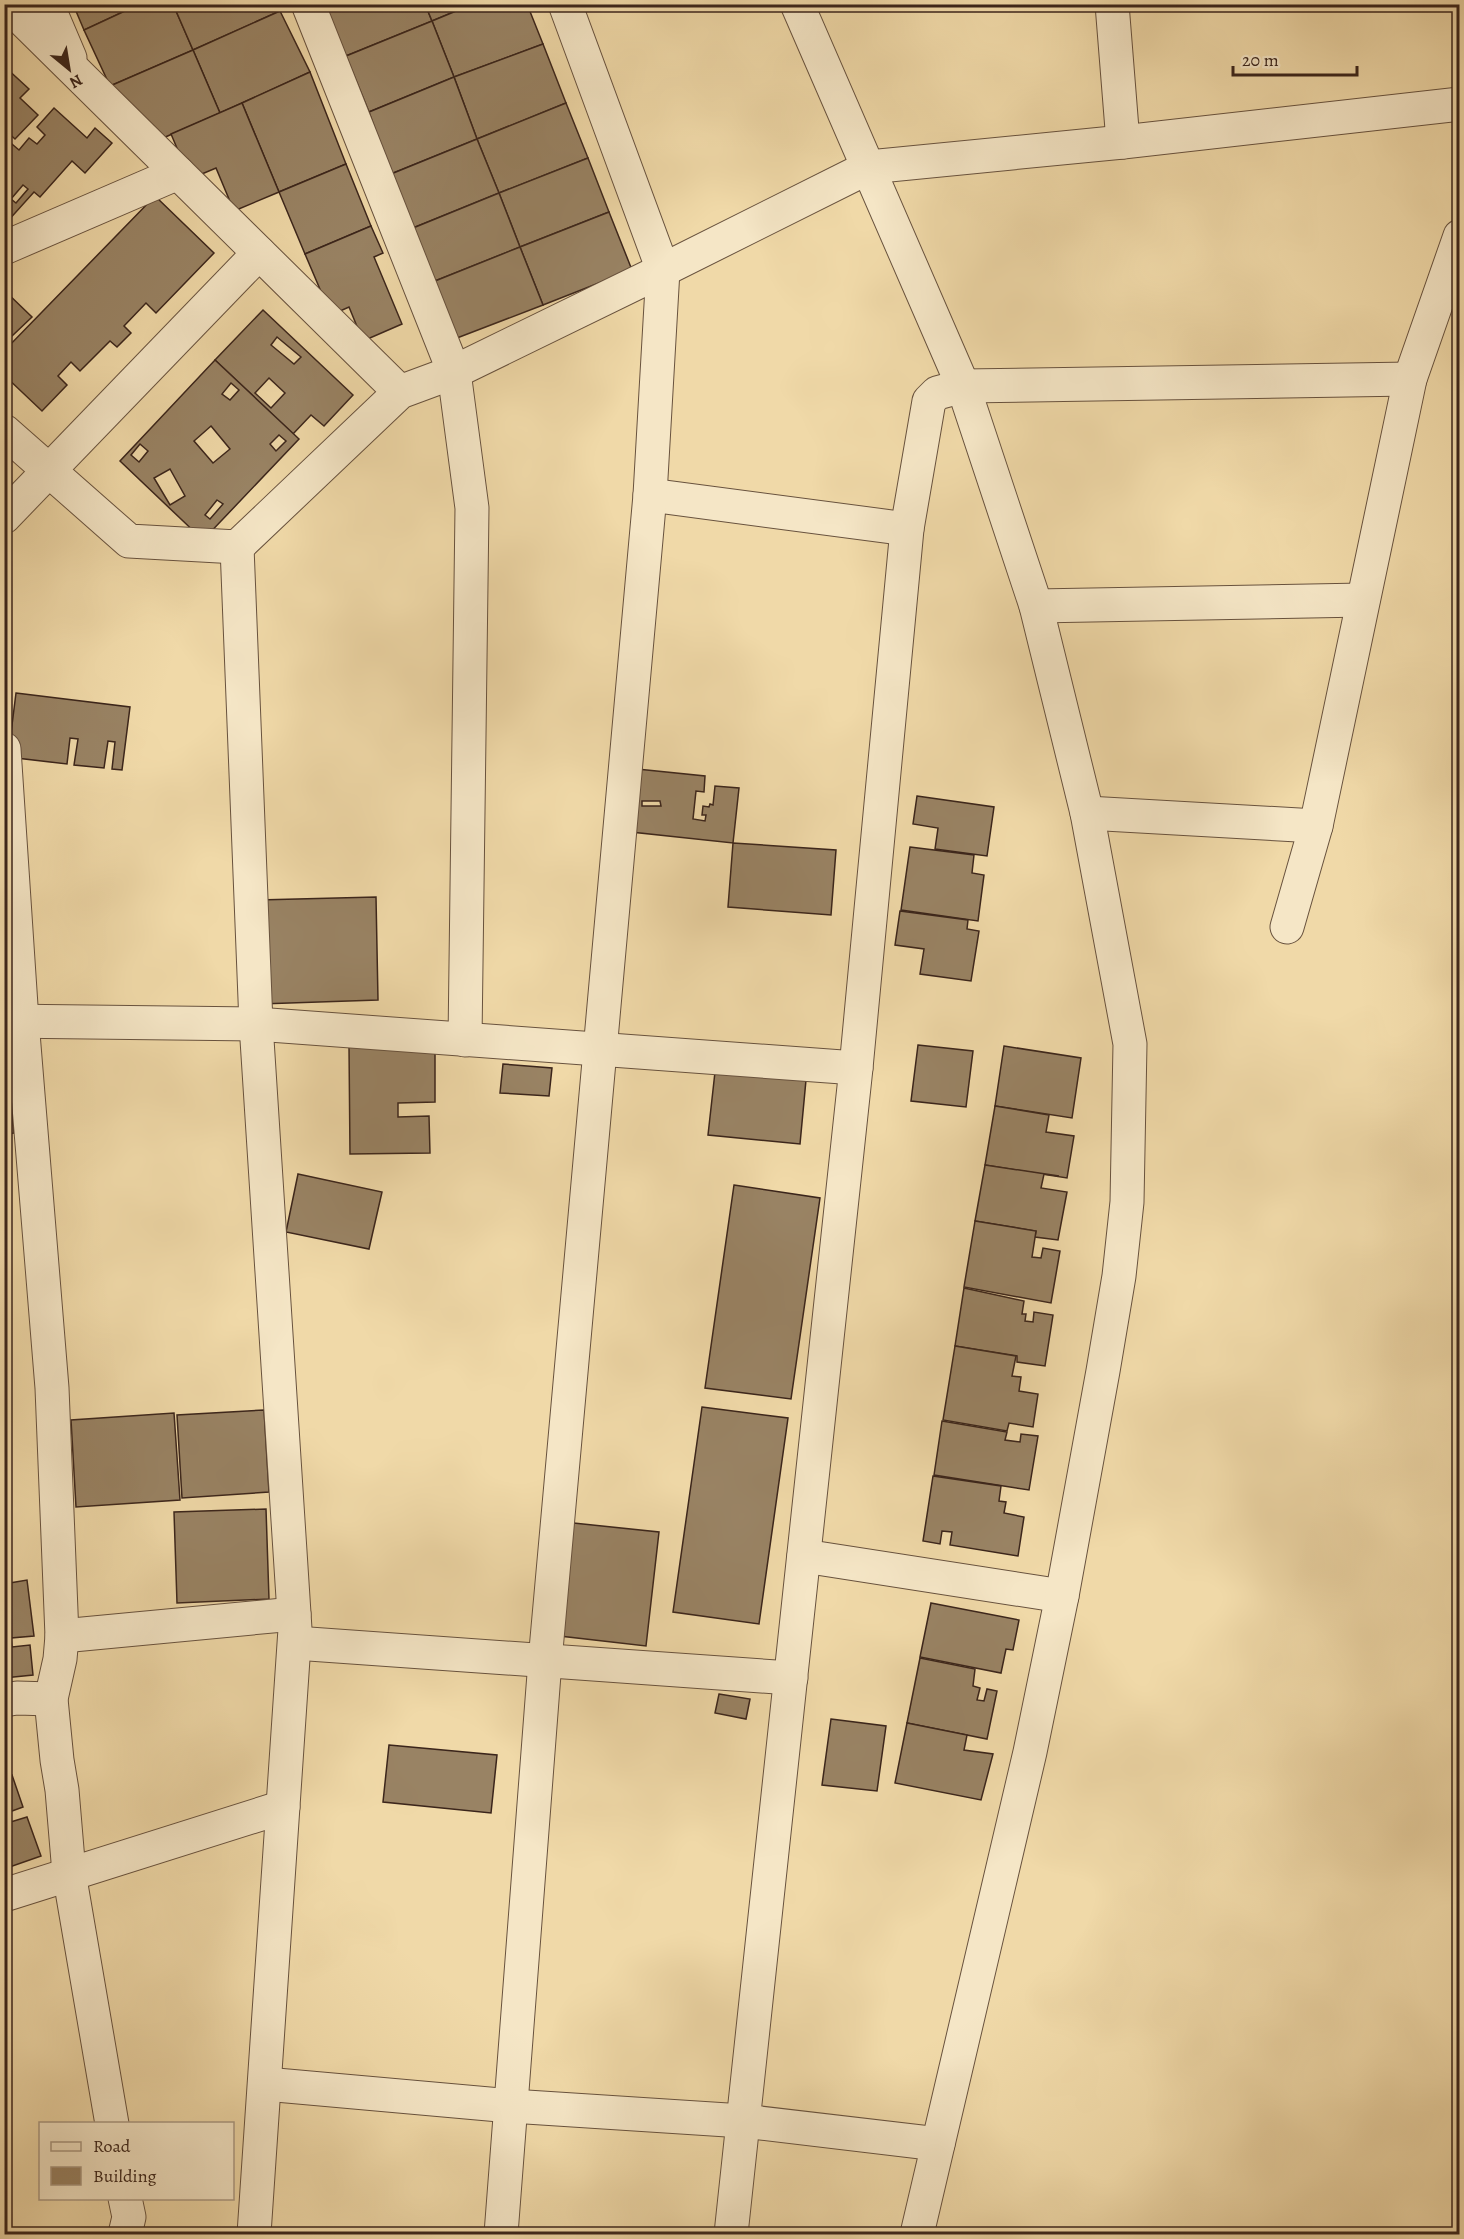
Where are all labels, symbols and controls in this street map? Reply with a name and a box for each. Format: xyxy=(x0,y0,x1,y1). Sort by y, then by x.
north arrow xyxy=(39,39,99,99)
scale bar xyxy=(1233,39,1358,77)
text: 20 m xyxy=(1242,48,1279,72)
text: N xyxy=(65,69,87,94)
legend xyxy=(39,2122,234,2200)
text: Road xyxy=(93,2134,131,2158)
text: Building xyxy=(93,2164,157,2188)

